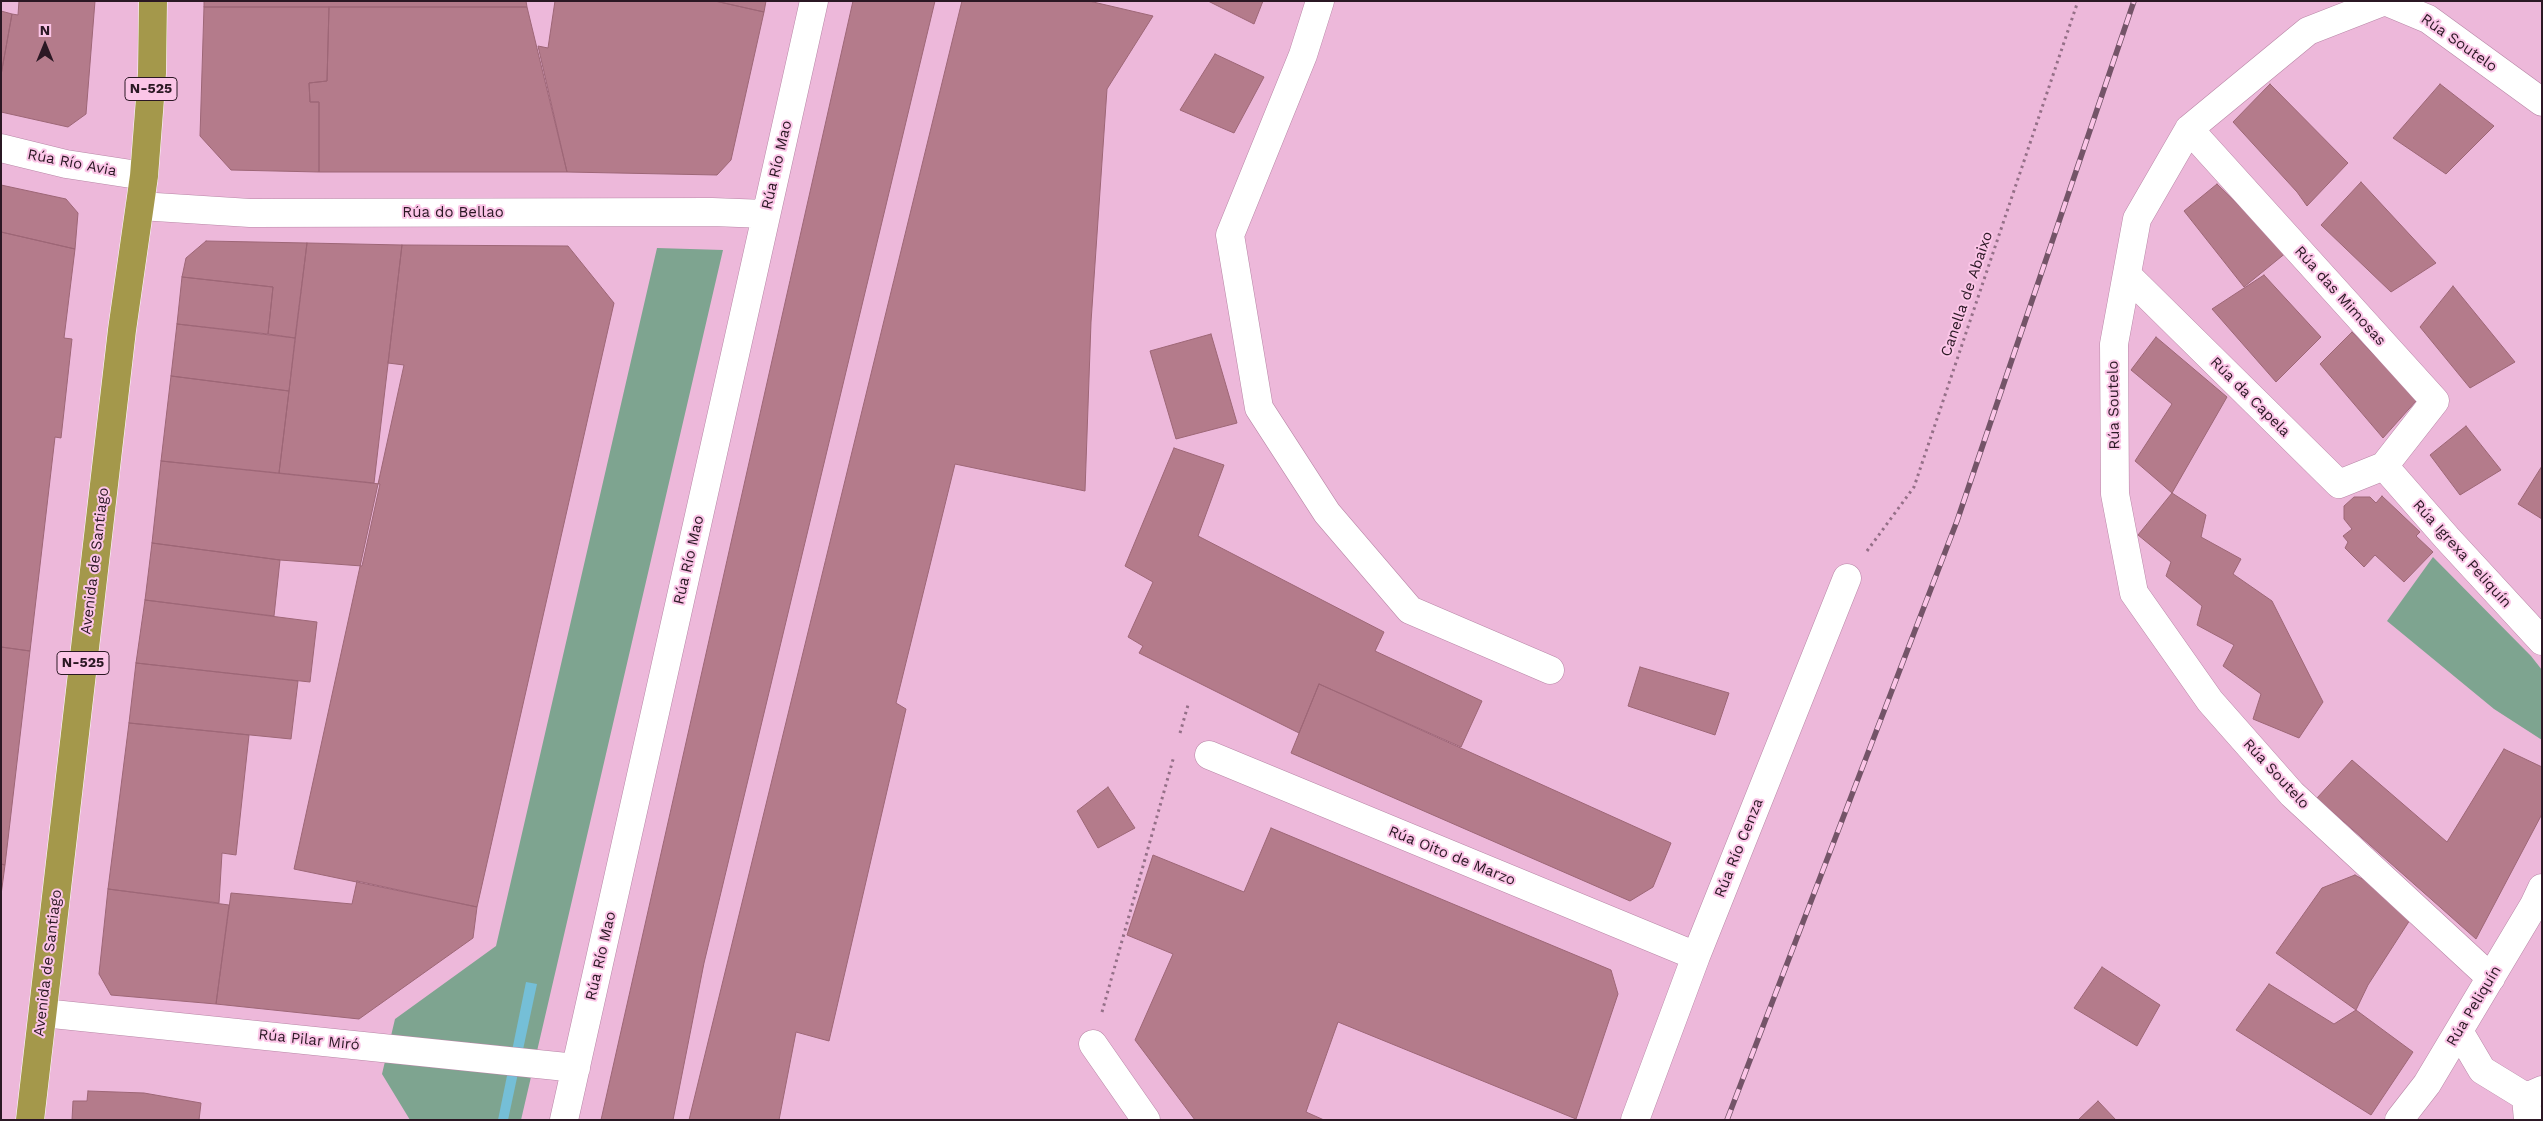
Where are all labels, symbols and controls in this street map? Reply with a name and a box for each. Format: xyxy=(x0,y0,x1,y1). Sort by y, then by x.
street label: Rúa Soutelo xyxy=(2417,10,2501,76)
north arrow xyxy=(20,20,70,70)
text: N xyxy=(40,22,50,38)
road number: N-525 xyxy=(125,78,177,100)
street label: Rúa Río Mao xyxy=(758,119,796,211)
street label: Rúa Río Avia xyxy=(26,146,118,180)
street label: Rúa do Bellao xyxy=(402,204,504,222)
street label: Canella de Abaixo xyxy=(1937,229,1997,359)
street label: Rúa das Mimosas xyxy=(2290,242,2390,350)
street label: Rúa da Capela xyxy=(2206,353,2294,441)
street label: Rúa Soutelo xyxy=(2104,360,2124,450)
street label: Avenida de Santiago xyxy=(77,486,113,636)
street label: Rúa Igrexa Peliquín xyxy=(2409,496,2515,612)
street label: Rúa Río Mao xyxy=(670,514,708,606)
road number: N-525 xyxy=(57,651,109,674)
street label: Rúa Soutelo xyxy=(2239,735,2313,813)
street label: Rúa Río Cenza xyxy=(1711,796,1767,900)
street label: Rúa Oito de Marzo xyxy=(1386,822,1518,890)
street label: Avenida de Santiago xyxy=(30,888,66,1038)
street label: Rúa Río Mao xyxy=(582,910,620,1002)
street label: Rúa Peliquín xyxy=(2443,962,2505,1050)
street label: Rúa Pilar Miró xyxy=(257,1026,361,1054)

